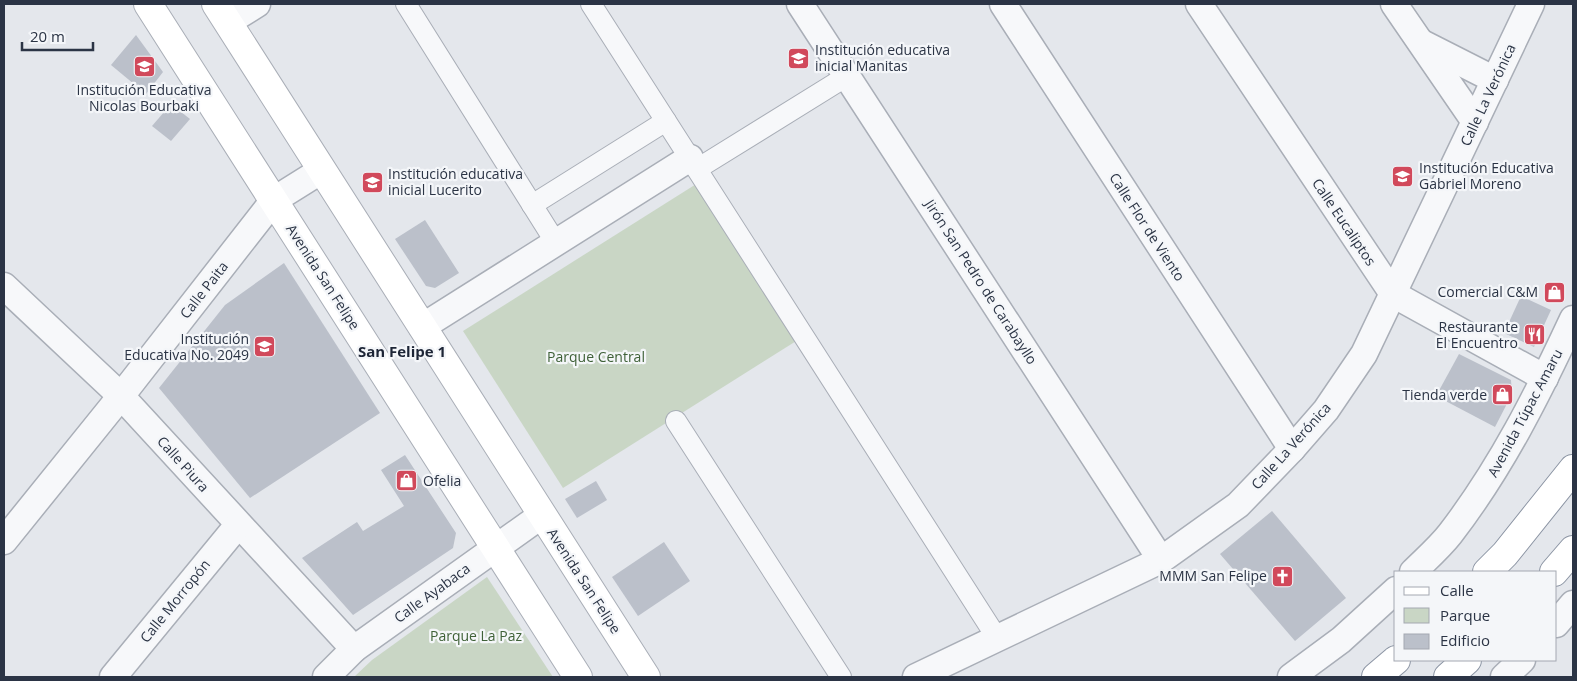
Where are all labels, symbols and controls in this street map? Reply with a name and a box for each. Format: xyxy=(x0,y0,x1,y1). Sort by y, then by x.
scale bar xyxy=(22,20,94,52)
text: 20 m xyxy=(30,26,65,46)
place label: Institución educativa inicial Manitas xyxy=(815,40,950,75)
street label: Calle La Verónica xyxy=(1456,41,1520,149)
school or university icon: Institución educativa inicial Manitas xyxy=(787,46,811,70)
school or university icon: Institución Educativa Nicolas Bourbaki xyxy=(132,55,156,79)
place label: Institución Educativa Nicolas Bourbaki xyxy=(77,80,211,115)
place label: Institución Educativa Gabriel Moreno xyxy=(1419,158,1554,193)
place label: Institución educativa inicial Lucerito xyxy=(388,164,523,199)
school or university icon: Institución Educativa Gabriel Moreno xyxy=(1391,164,1415,188)
street label: Calle Flor de Viento xyxy=(1105,169,1190,285)
school or university icon: Institución educativa inicial Lucerito xyxy=(360,170,384,194)
street label: Calle Eucaliptos xyxy=(1308,174,1381,269)
street label: Jirón San Pedro de Carabayllo xyxy=(920,194,1042,368)
street label: Avenida San Felipe xyxy=(282,220,365,333)
street label: Calle Paita xyxy=(175,257,232,322)
shop icon: Comercial C&M xyxy=(1542,280,1566,304)
place label: Comercial C&M xyxy=(1437,282,1538,301)
place label: Restaurante El Encuentro xyxy=(1436,317,1518,352)
restaurant icon: Restaurante El Encuentro xyxy=(1522,323,1546,347)
place label: Institución Educativa No. 2049 xyxy=(124,329,249,364)
school or university icon: Institución Educativa No. 2049 xyxy=(253,335,277,359)
district label: San Felipe 1 xyxy=(358,341,446,361)
street label: Avenida Túpac Amaru xyxy=(1483,345,1566,480)
park label: Parque Central xyxy=(547,347,645,366)
shop icon: Tienda verde xyxy=(1491,383,1515,407)
place label: Tienda verde xyxy=(1402,385,1487,404)
street label: Calle La Verónica xyxy=(1246,398,1335,493)
street label: Calle Piura xyxy=(153,432,214,496)
shop icon: Ofelia xyxy=(395,469,419,493)
place label: Ofelia xyxy=(423,471,461,490)
street label: Avenida San Felipe xyxy=(543,524,626,637)
street label: Calle Morropón xyxy=(135,555,214,646)
street label: Calle Ayabaca xyxy=(390,559,474,627)
church icon: MMM San Felipe xyxy=(1271,564,1295,588)
place label: MMM San Felipe xyxy=(1159,566,1267,585)
legend xyxy=(1394,571,1557,661)
text: Calle xyxy=(1440,580,1474,600)
text: Parque xyxy=(1440,605,1490,625)
park label: Parque La Paz xyxy=(430,626,522,645)
text: Edificio xyxy=(1440,630,1490,650)

